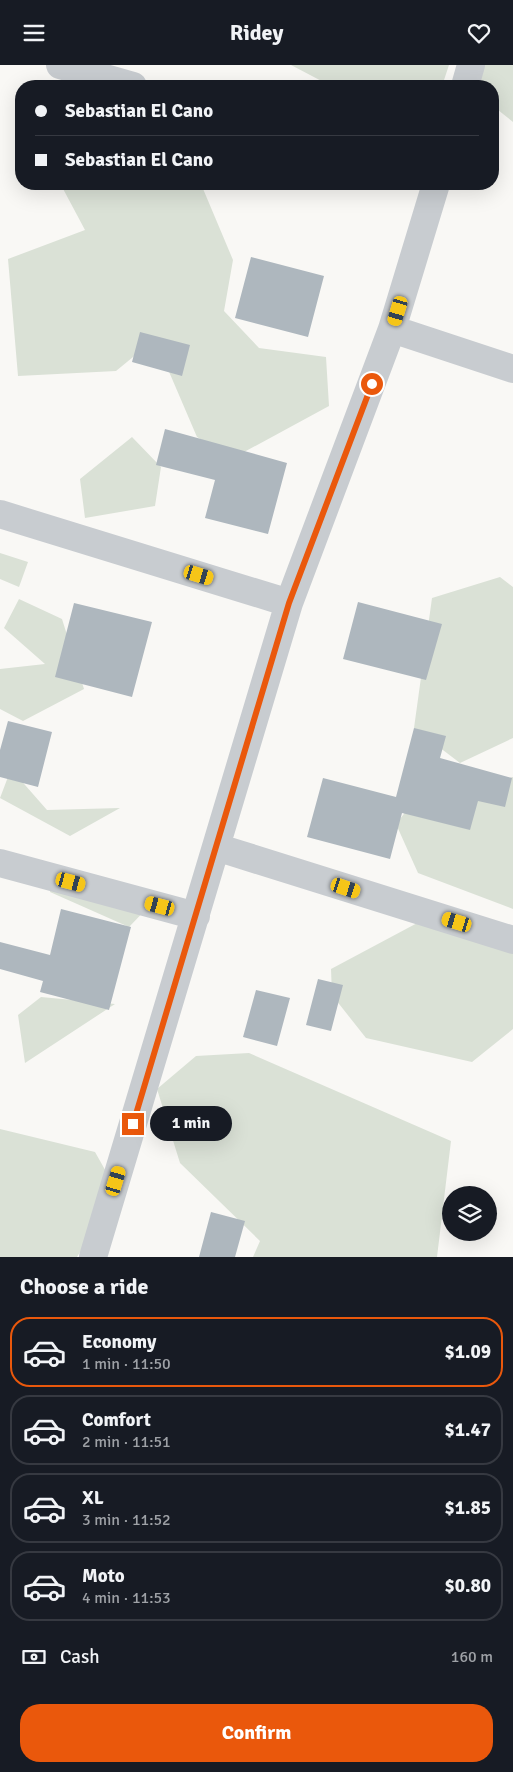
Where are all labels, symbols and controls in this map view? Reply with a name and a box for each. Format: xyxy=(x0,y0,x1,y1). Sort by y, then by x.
icon: menu xyxy=(20,19,48,47)
text: Ridey xyxy=(230,19,283,46)
icon: heart xyxy=(465,19,493,47)
text: Sebastian El Cano xyxy=(65,99,213,123)
text: Sebastian El Cano xyxy=(65,148,213,172)
car xyxy=(386,294,409,328)
route start xyxy=(361,373,383,395)
car xyxy=(182,563,215,587)
car xyxy=(54,871,87,893)
car xyxy=(329,876,362,900)
car xyxy=(143,895,176,917)
car xyxy=(440,910,473,934)
callout: 1 min xyxy=(150,1107,233,1141)
route end xyxy=(122,1113,144,1135)
text: 1 min xyxy=(172,1113,210,1133)
car xyxy=(104,1164,127,1198)
map controls xyxy=(442,1186,497,1241)
button: layers xyxy=(442,1186,497,1241)
text: Choose a ride xyxy=(20,1273,148,1300)
icon: car xyxy=(22,1330,67,1375)
text: Economy xyxy=(82,1330,156,1354)
text: $1.09 xyxy=(445,1340,491,1364)
text: 1 min · 11:50 xyxy=(82,1354,171,1374)
icon: car xyxy=(22,1408,67,1453)
text: Comfort xyxy=(82,1408,151,1432)
text: $1.47 xyxy=(445,1418,491,1442)
text: 2 min · 11:51 xyxy=(82,1432,171,1452)
icon: car xyxy=(22,1486,67,1531)
text: XL xyxy=(82,1486,104,1510)
text: $1.85 xyxy=(445,1496,491,1520)
text: 3 min · 11:52 xyxy=(82,1510,171,1530)
icon: car xyxy=(22,1564,67,1609)
text: Moto xyxy=(82,1564,125,1588)
text: $0.80 xyxy=(445,1574,491,1598)
text: 4 min · 11:53 xyxy=(82,1588,171,1608)
icon: cash xyxy=(20,1643,48,1671)
text: Cash xyxy=(60,1645,100,1669)
text: 160 m xyxy=(451,1647,493,1667)
button: Confirm xyxy=(20,1704,493,1762)

